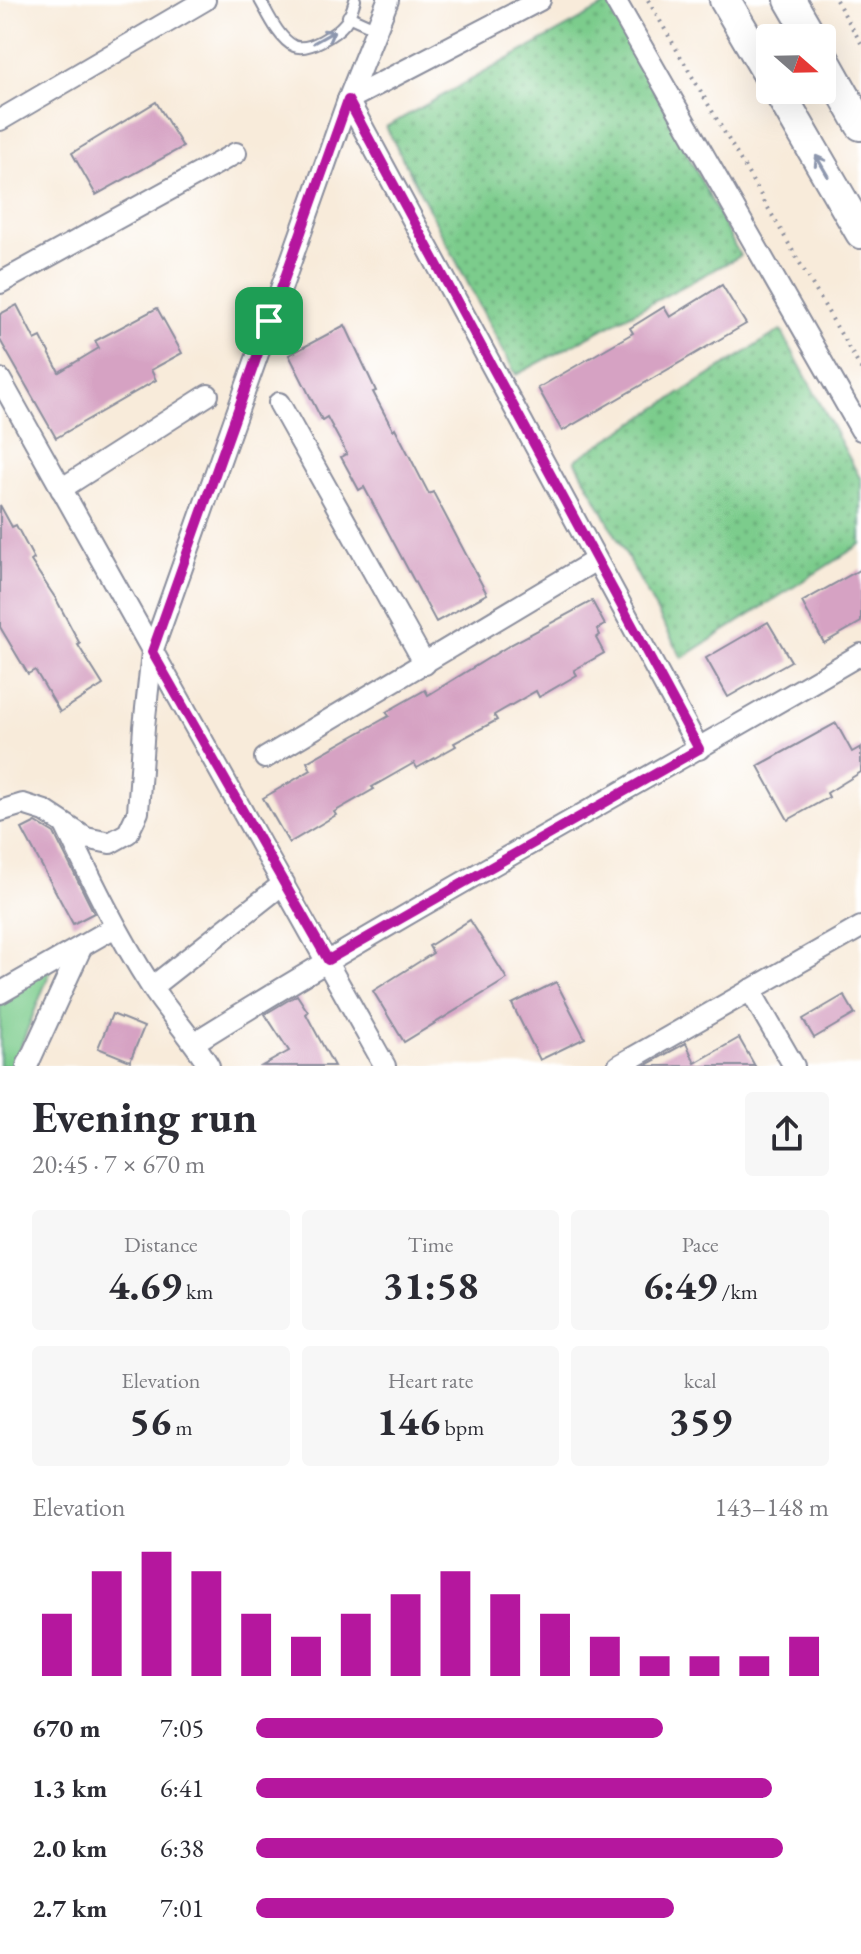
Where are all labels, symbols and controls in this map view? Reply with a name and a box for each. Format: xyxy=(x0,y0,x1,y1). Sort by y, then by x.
north arrow xyxy=(756,24,836,104)
map controls xyxy=(756,24,836,104)
one-way arrow xyxy=(311,29,335,44)
one-way arrow xyxy=(814,154,829,178)
pin xyxy=(235,287,303,355)
icon: arrive xyxy=(247,299,291,343)
text: Evening run xyxy=(32,1088,257,1145)
button: share xyxy=(745,1092,829,1176)
text: 20:45 · 7 × 670 m xyxy=(32,1147,205,1181)
text: Distance xyxy=(124,1230,198,1259)
text: Time xyxy=(408,1230,453,1259)
text: Pace xyxy=(682,1230,719,1259)
text: 4.69 xyxy=(108,1259,182,1311)
text: 31:58 xyxy=(383,1259,478,1311)
text: 6:49 xyxy=(642,1259,717,1311)
text: km xyxy=(182,1277,213,1306)
text: /km xyxy=(717,1277,758,1306)
text: Elevation xyxy=(121,1366,200,1395)
text: Heart rate xyxy=(388,1366,473,1395)
text: kcal xyxy=(684,1366,717,1395)
text: 56 xyxy=(129,1395,171,1447)
text: 146 xyxy=(377,1395,440,1447)
text: 359 xyxy=(668,1395,732,1447)
text: m xyxy=(171,1413,193,1442)
text: bpm xyxy=(440,1413,484,1442)
text: Elevation xyxy=(32,1490,126,1524)
text: 143–148 m xyxy=(714,1490,829,1524)
text: 670 m xyxy=(32,1711,100,1745)
text: 7:05 xyxy=(160,1711,204,1745)
text: 1.3 km xyxy=(32,1771,107,1805)
text: 6:41 xyxy=(160,1771,204,1805)
text: 2.0 km xyxy=(32,1831,107,1865)
text: 6:38 xyxy=(160,1831,204,1865)
text: 2.7 km xyxy=(32,1891,107,1925)
text: 7:01 xyxy=(160,1891,204,1925)

